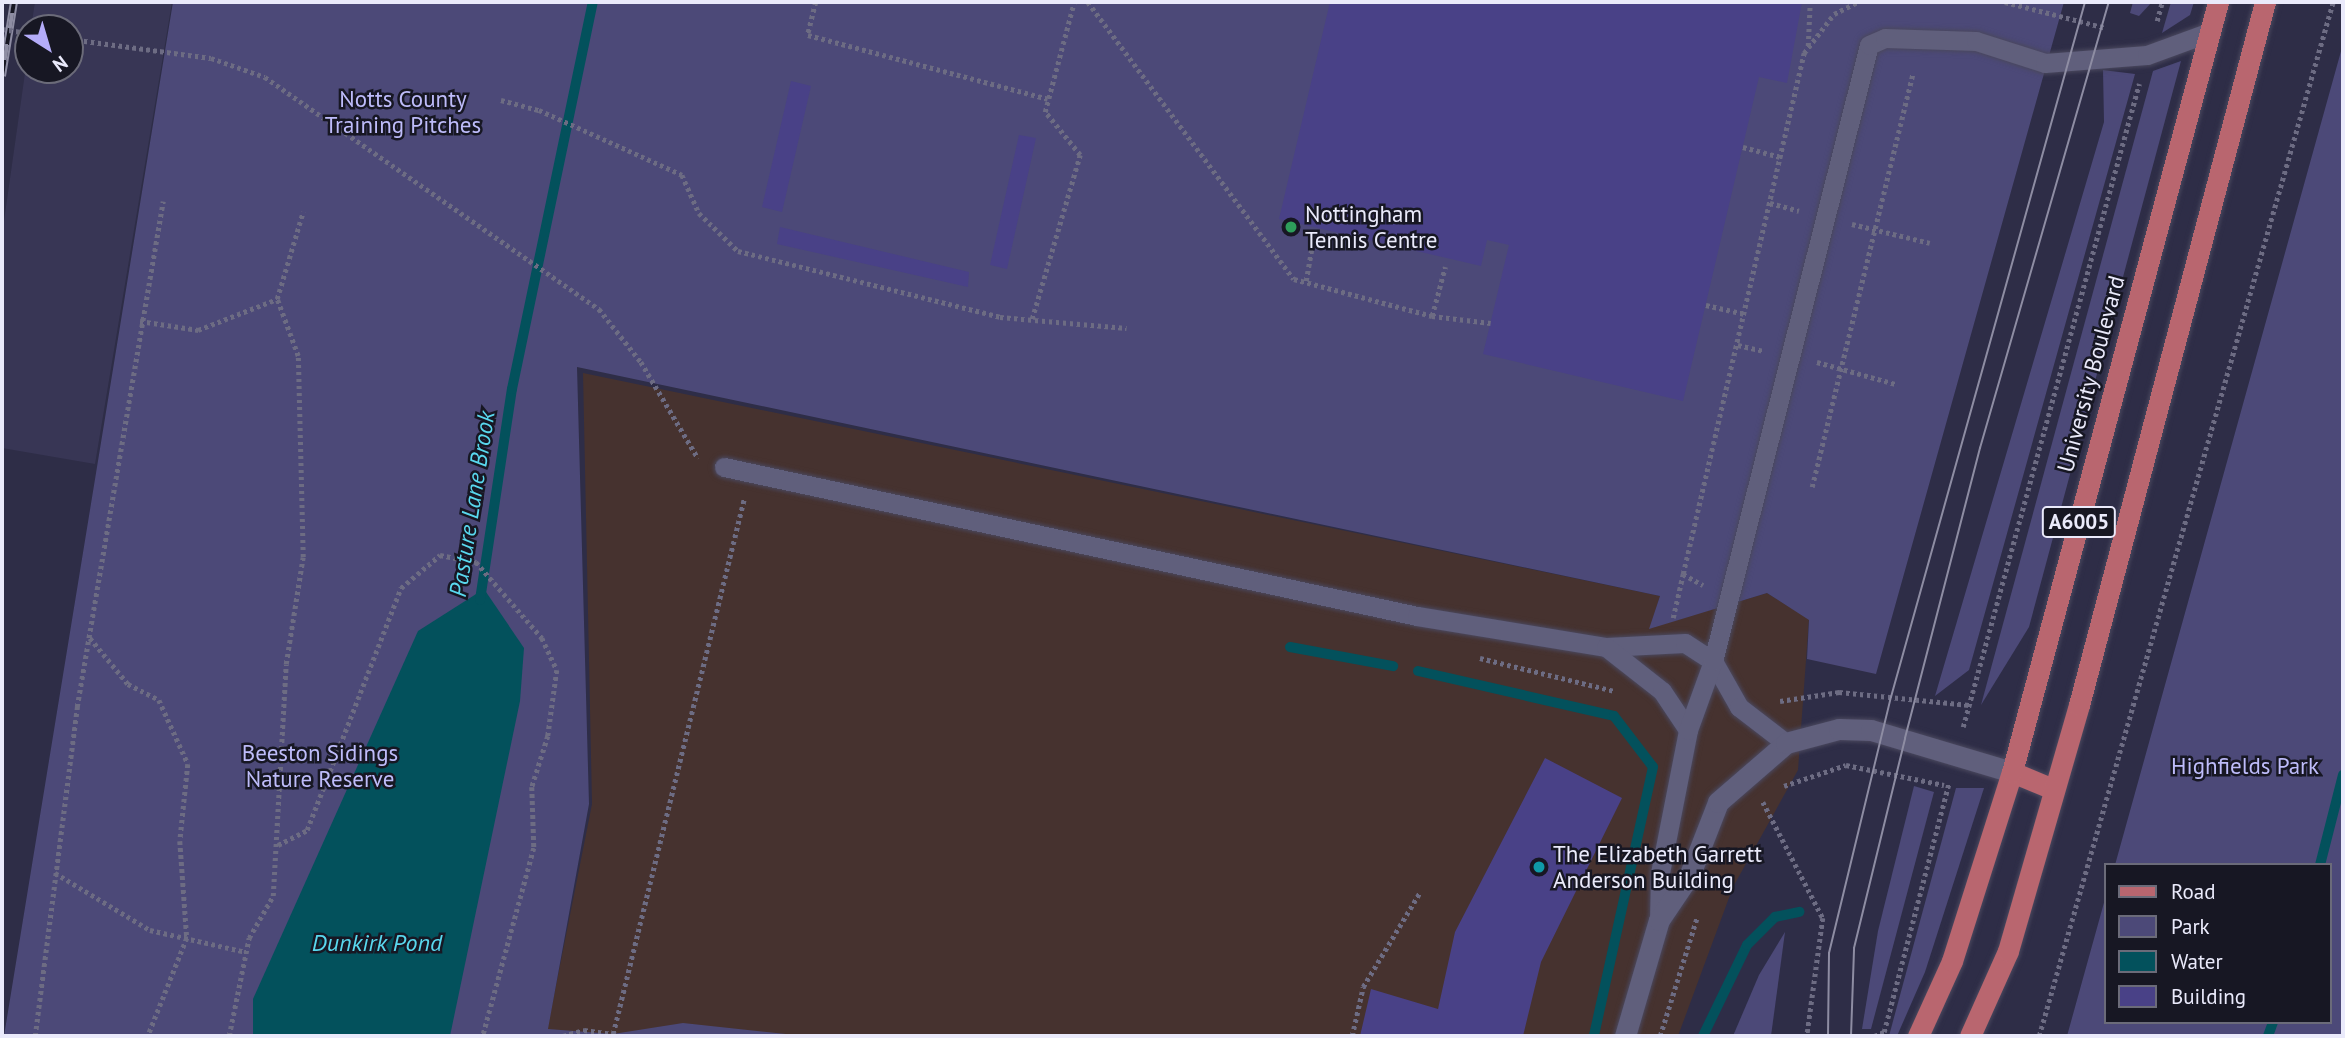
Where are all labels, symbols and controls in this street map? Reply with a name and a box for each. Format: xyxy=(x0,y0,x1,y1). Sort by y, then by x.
north arrow xyxy=(14,14,84,84)
text: N xyxy=(48,51,73,78)
park label: Notts County Training Pitches xyxy=(325,85,481,139)
place label: Nottingham Tennis Centre xyxy=(1305,200,1438,254)
marker: Nottingham Tennis Centre xyxy=(1283,219,1299,235)
street label: University Boulevard xyxy=(2051,272,2131,476)
water label: Pasture Lane Brook xyxy=(443,409,501,599)
road number: A6005 xyxy=(2040,504,2118,540)
park label: Beeston Sidings Nature Reserve xyxy=(242,739,398,793)
park label: Highfields Park xyxy=(2171,752,2319,780)
place label: The Elizabeth Garrett Anderson Building xyxy=(1553,840,1762,894)
marker: The Elizabeth Garrett Anderson Building xyxy=(1531,859,1547,875)
legend xyxy=(2104,863,2331,1024)
text: Road xyxy=(2171,878,2215,905)
text: Park xyxy=(2171,913,2210,940)
water label: Dunkirk Pond xyxy=(311,929,443,957)
text: Water xyxy=(2171,948,2223,975)
text: Building xyxy=(2171,983,2246,1010)

